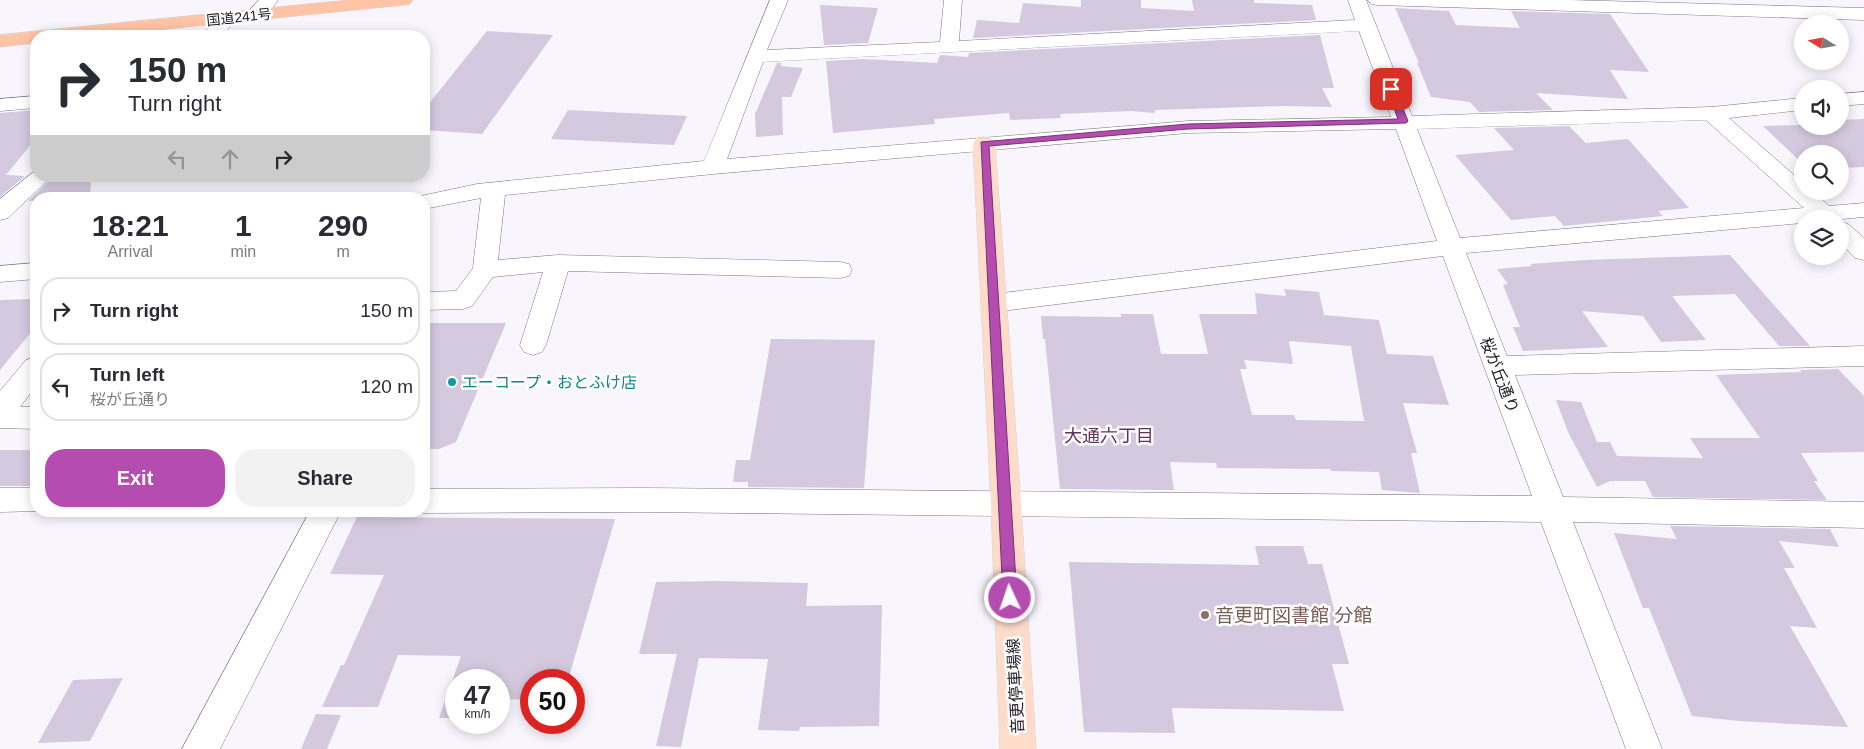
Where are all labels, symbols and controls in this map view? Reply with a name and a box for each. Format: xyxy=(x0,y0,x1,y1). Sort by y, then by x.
street label: 国道241号 xyxy=(206,6,272,28)
north arrow xyxy=(1794,15,1849,70)
map controls xyxy=(1794,15,1849,265)
icon: right xyxy=(45,50,110,115)
text: 150 m xyxy=(128,50,227,89)
pin xyxy=(1370,68,1412,110)
icon: arrive xyxy=(1377,75,1405,103)
button: sound xyxy=(1794,80,1849,135)
text: Turn right xyxy=(128,91,221,116)
icon: left xyxy=(163,145,191,173)
icon: ahead xyxy=(216,145,244,173)
icon: right xyxy=(269,145,297,173)
button: search xyxy=(1794,145,1849,200)
text: 18:21 xyxy=(92,209,169,242)
text: 1 xyxy=(235,209,252,242)
text: 290 xyxy=(318,209,368,242)
button: layers xyxy=(1794,210,1849,265)
text: Arrival xyxy=(108,243,153,260)
text: min xyxy=(230,243,256,260)
text: m xyxy=(336,243,350,260)
icon: right xyxy=(47,297,75,325)
text: Turn right xyxy=(90,300,178,321)
text: 150 m xyxy=(360,300,413,321)
street label: 桜が丘通り xyxy=(1477,335,1522,416)
text: Turn left xyxy=(90,364,165,385)
icon: left xyxy=(47,373,75,401)
place label: エーコープ・おとふけ店 xyxy=(462,374,637,391)
text: 120 m xyxy=(360,376,413,397)
marker: エーコープ・おとふけ店 xyxy=(446,376,458,388)
text: 桜が丘通り xyxy=(90,391,170,408)
district label: 大通六丁目 xyxy=(1064,426,1154,446)
button: Exit xyxy=(45,449,225,507)
button: Share xyxy=(235,449,415,507)
position arrow xyxy=(983,571,1035,623)
place label: 音更町図書館 分館 xyxy=(1215,605,1372,626)
marker: 音更町図書館 分館 xyxy=(1199,609,1211,621)
street label: 音更停車場線 xyxy=(1004,638,1027,734)
speed limit sign: 50 xyxy=(520,669,585,734)
text: 47 xyxy=(464,681,491,709)
text: km/h xyxy=(464,707,491,721)

